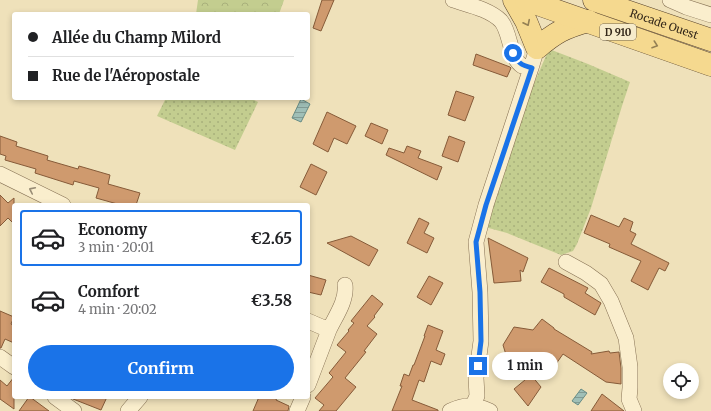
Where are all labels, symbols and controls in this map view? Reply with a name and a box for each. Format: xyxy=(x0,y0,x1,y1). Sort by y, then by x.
street label: Rocade Ouest xyxy=(628,6,701,42)
one-way arrow xyxy=(522,19,530,27)
road number: D 910 xyxy=(600,24,636,40)
text: Allée du Champ Milord xyxy=(52,28,221,47)
one-way arrow xyxy=(651,40,658,49)
route start xyxy=(504,44,522,62)
text: Rue de l'Aéropostale xyxy=(52,66,200,85)
one-way arrow xyxy=(28,187,36,195)
icon: car xyxy=(30,220,66,256)
text: Economy xyxy=(78,220,147,239)
text: €2.65 xyxy=(250,229,292,248)
text: 3 min · 20:01 xyxy=(78,239,154,256)
icon: car xyxy=(30,282,66,318)
text: Comfort xyxy=(78,282,139,301)
text: €3.58 xyxy=(251,291,292,310)
text: 4 min · 20:02 xyxy=(78,301,157,318)
button: Confirm xyxy=(28,345,294,391)
callout: 1 min xyxy=(492,352,558,380)
route end xyxy=(469,357,487,375)
text: 1 min xyxy=(507,357,543,374)
map controls xyxy=(663,363,699,399)
button: locate xyxy=(663,363,699,399)

